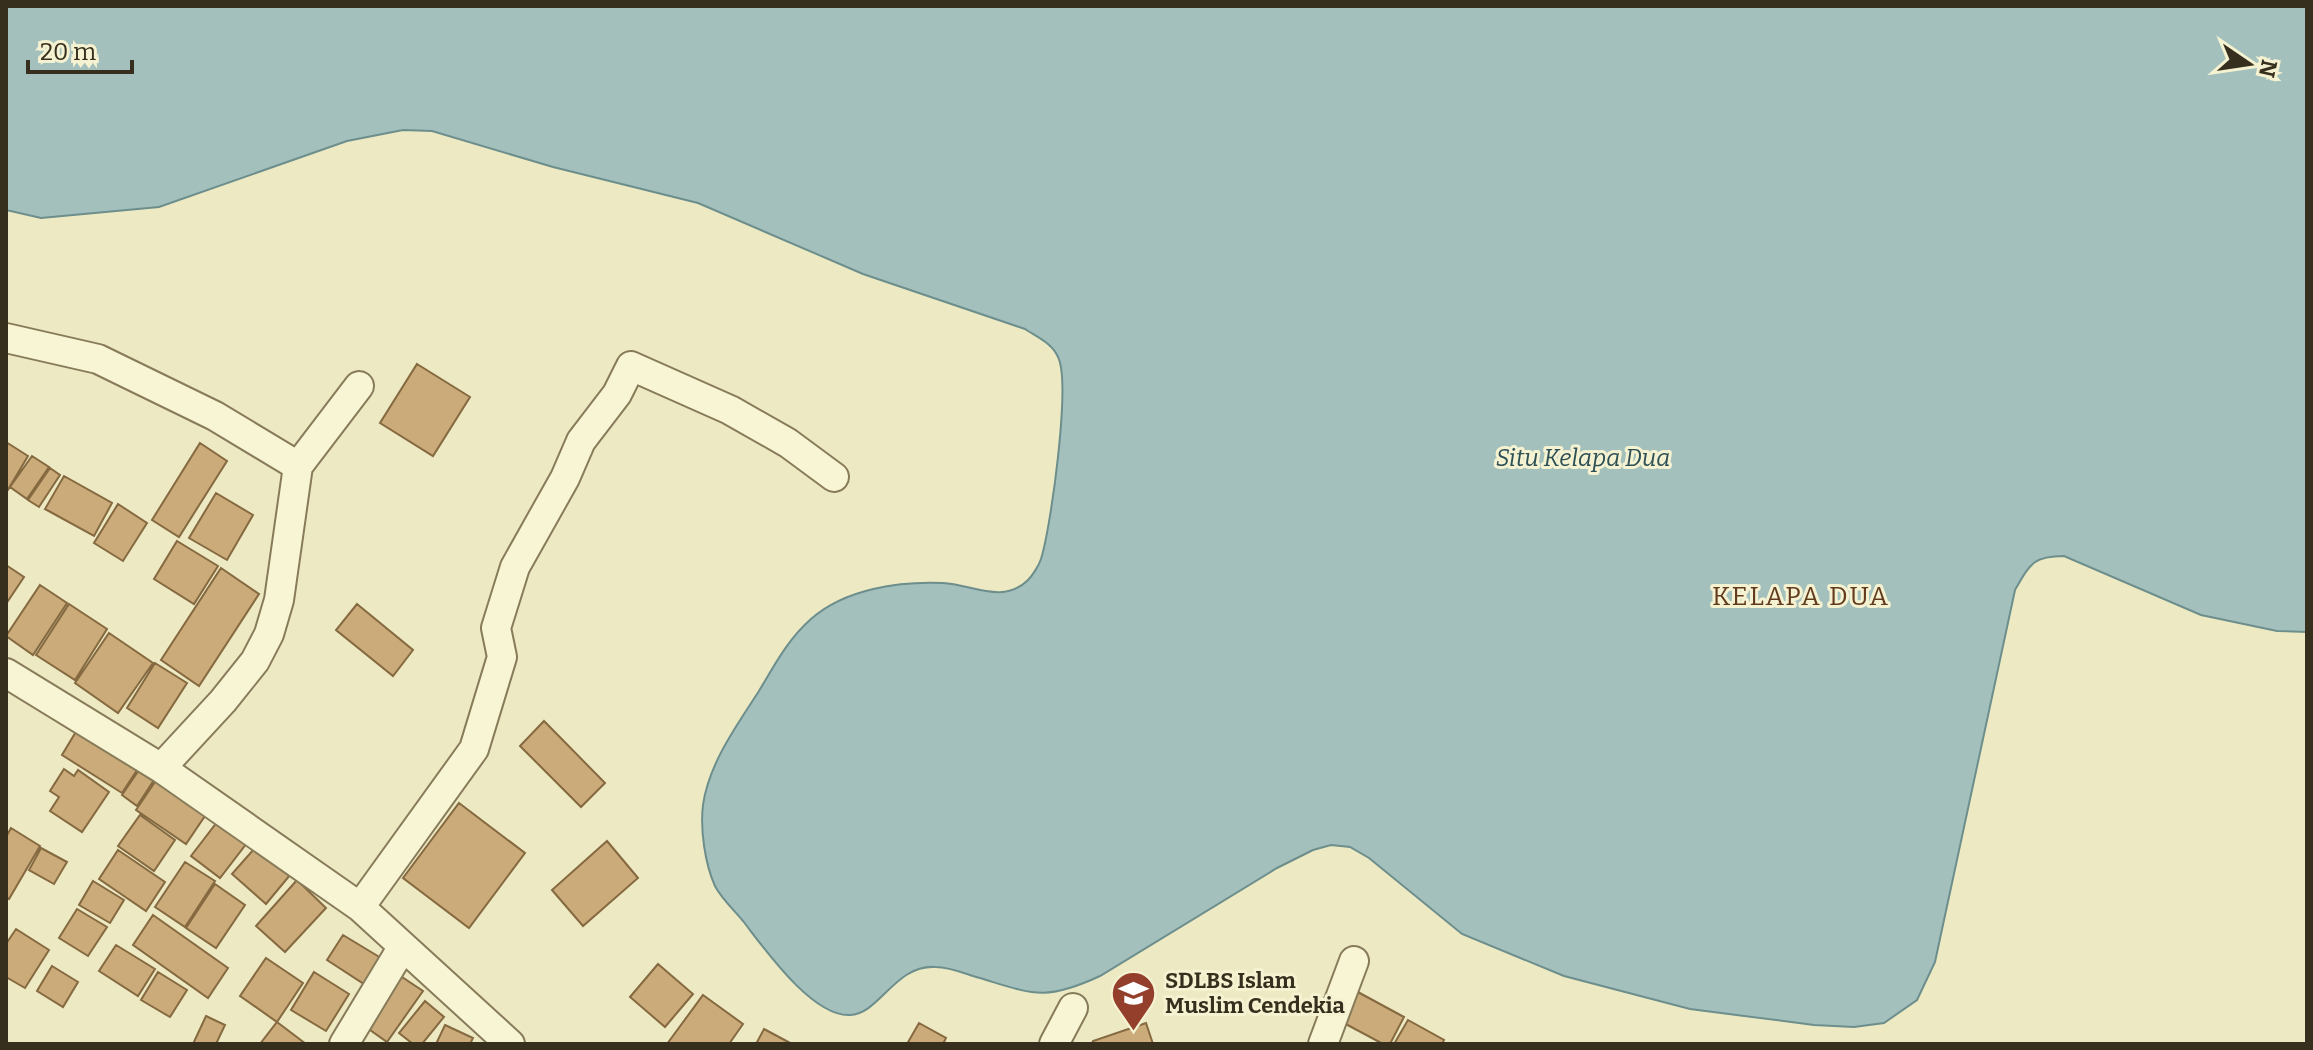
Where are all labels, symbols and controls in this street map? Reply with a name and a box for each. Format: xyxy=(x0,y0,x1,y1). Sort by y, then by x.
scale bar xyxy=(28,24,132,74)
north arrow xyxy=(2209,24,2289,104)
text: 20 m xyxy=(40,38,96,66)
text: N xyxy=(2253,57,2283,80)
water label: Situ Kelapa Dua xyxy=(1496,444,1670,472)
district label: KELAPA DUA xyxy=(1712,581,1890,612)
place label: SDLBS Islam Muslim Cendekia xyxy=(1165,967,1345,1019)
school or university icon: SDLBS Islam Muslim Cendekia xyxy=(1110,969,1158,1032)

